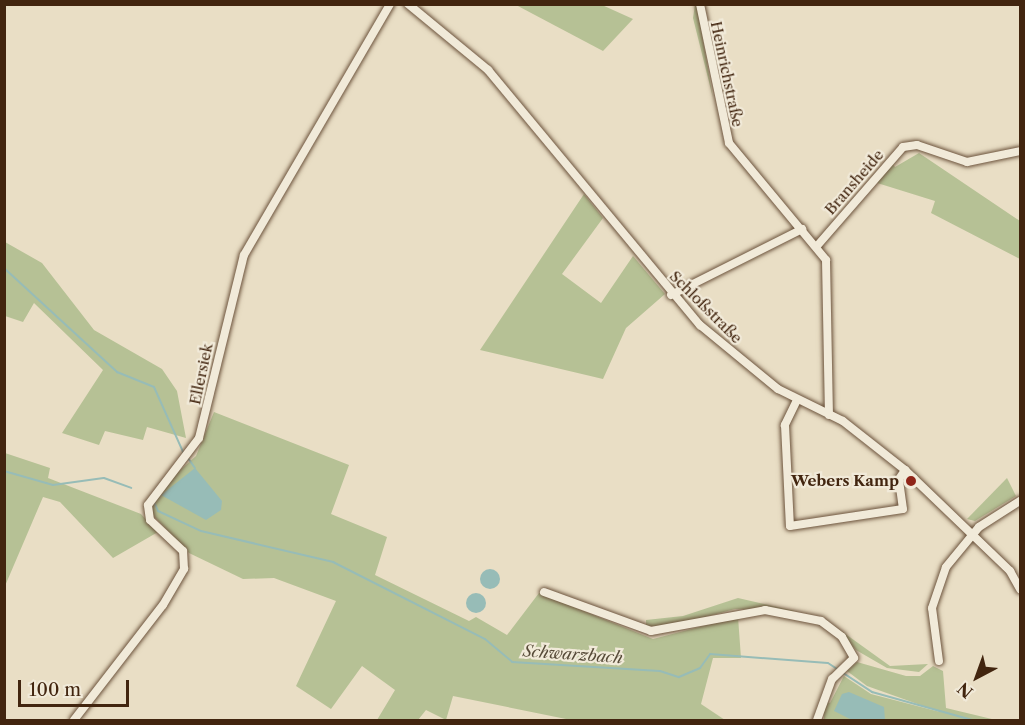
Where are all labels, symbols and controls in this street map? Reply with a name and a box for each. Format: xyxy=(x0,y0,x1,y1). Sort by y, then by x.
street label: Heinrichstraße xyxy=(707,19,747,129)
street label: Bransheide xyxy=(821,146,887,218)
street label: Schloßstraße xyxy=(666,267,746,347)
street label: Ellersiek xyxy=(186,342,216,406)
place label: Webers Kamp xyxy=(791,472,899,490)
marker: Webers Kamp xyxy=(904,474,918,488)
water label: Schwarzbach xyxy=(523,641,623,667)
north arrow xyxy=(947,647,1007,707)
scale bar xyxy=(21,668,132,706)
text: N xyxy=(953,678,977,703)
text: 100 m xyxy=(29,679,81,701)

